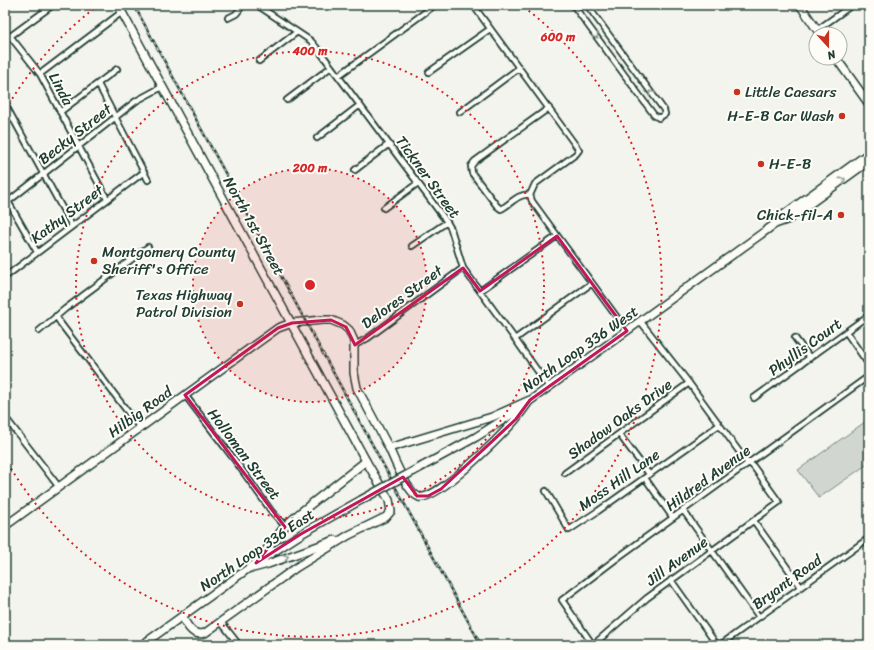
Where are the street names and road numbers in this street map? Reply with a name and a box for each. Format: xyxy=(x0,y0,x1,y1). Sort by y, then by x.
street label: Linda xyxy=(41,68,81,111)
street label: Becky Street xyxy=(32,96,118,171)
street label: Tickner Street xyxy=(389,130,467,224)
street label: North 1st Street xyxy=(216,172,292,281)
street label: Kathy Street xyxy=(25,177,110,250)
street label: Delores Street xyxy=(356,258,449,336)
street label: North Loop 336 West xyxy=(516,299,644,399)
street label: Phyllis Court xyxy=(763,311,848,383)
street label: Shadow Oaks Drive xyxy=(562,372,678,466)
street label: Hilbig Road xyxy=(102,379,179,444)
street label: Holloman Street xyxy=(201,402,288,506)
street label: Hildred Avenue xyxy=(660,438,757,518)
street label: Moss Hill Lane xyxy=(573,442,666,518)
street label: North Loop 336 East xyxy=(194,501,320,598)
street label: Jill Avenue xyxy=(639,529,714,593)
street label: Bryant Road xyxy=(746,547,829,617)

